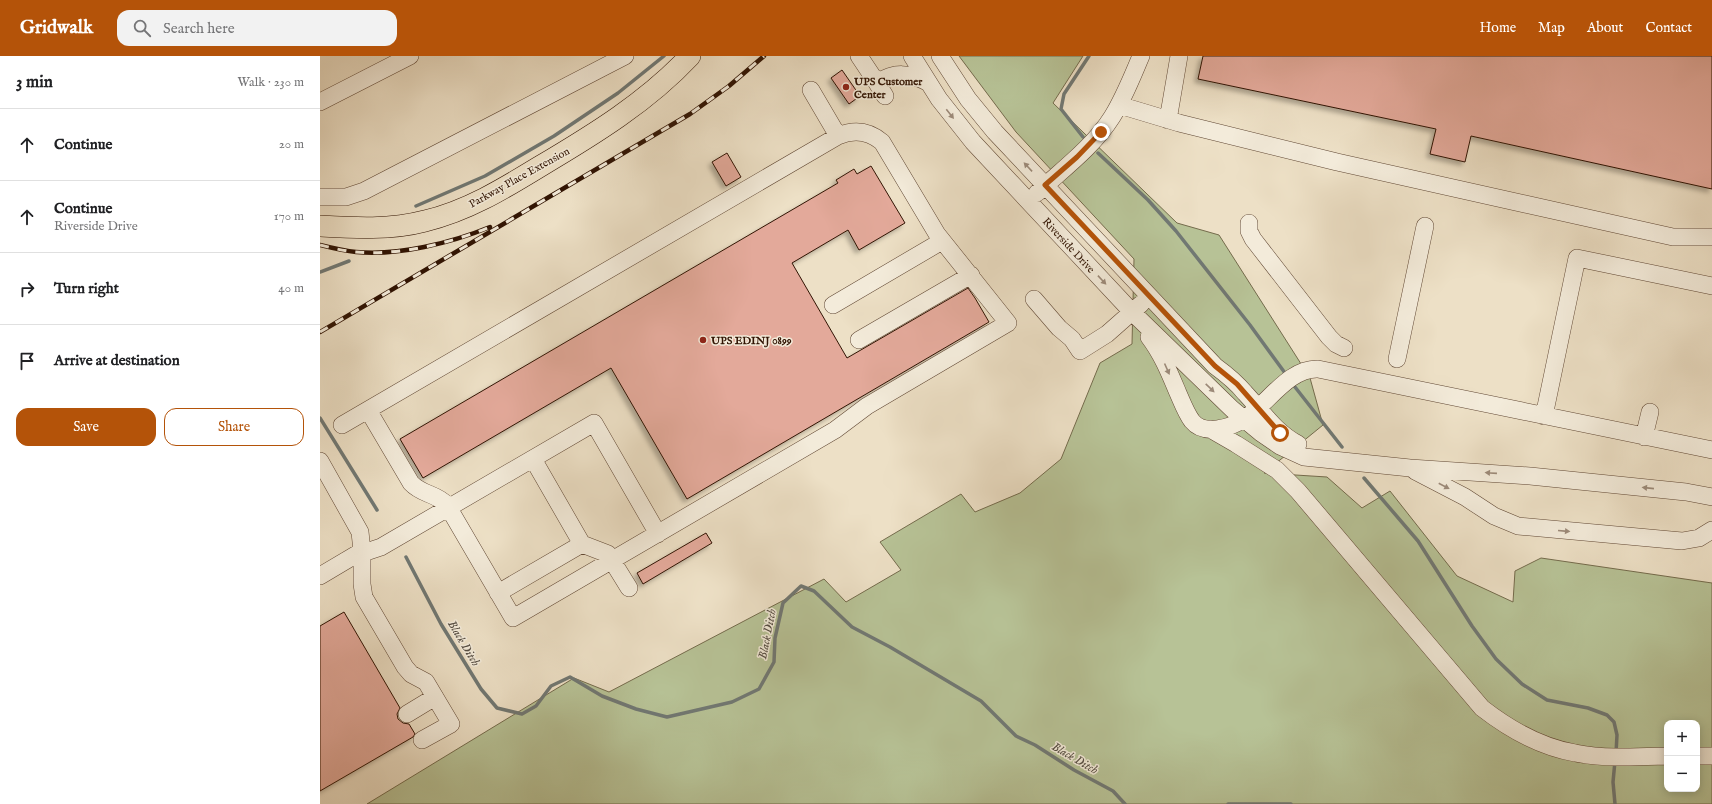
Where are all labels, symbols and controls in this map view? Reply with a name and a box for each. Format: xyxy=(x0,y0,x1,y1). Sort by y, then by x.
search box xyxy=(117,10,397,46)
text: Gridwalk xyxy=(20,16,93,40)
icon: search xyxy=(131,17,153,39)
text: Search here xyxy=(163,19,235,38)
text: Home xyxy=(1480,19,1516,37)
text: Map xyxy=(1538,19,1565,37)
text: About xyxy=(1587,19,1623,37)
text: Contact xyxy=(1645,19,1692,37)
text: 3 min xyxy=(16,72,53,93)
text: Walk · 230 m xyxy=(238,74,304,91)
place label: UPS Customer Center xyxy=(853,75,923,102)
marker: UPS Customer Center xyxy=(841,82,851,92)
one-way arrow xyxy=(946,108,954,119)
route end xyxy=(1092,123,1110,141)
icon: ahead xyxy=(16,134,38,156)
text: Continue xyxy=(54,135,112,154)
text: 20 m xyxy=(279,136,304,153)
street label: Parkway Place Extension xyxy=(467,144,572,211)
one-way arrow xyxy=(1023,162,1033,172)
text: Continue xyxy=(54,199,112,218)
icon: ahead xyxy=(16,206,38,228)
text: 170 m xyxy=(274,208,304,225)
street label: Riverside Drive xyxy=(1039,215,1098,276)
text: Riverside Drive xyxy=(54,218,138,235)
one-way arrow xyxy=(1097,275,1107,285)
icon: right xyxy=(16,278,38,300)
text: Turn right xyxy=(54,279,119,298)
text: 40 m xyxy=(278,280,304,297)
place label: UPS EDINJ 0899 xyxy=(710,334,792,348)
marker: UPS EDINJ 0899 xyxy=(698,335,708,345)
icon: arrive xyxy=(16,350,38,372)
text: Arrive at destination xyxy=(54,351,180,370)
one-way arrow xyxy=(1165,363,1171,375)
one-way arrow xyxy=(1205,383,1215,393)
button: Save xyxy=(16,408,156,446)
button: Share xyxy=(164,408,304,446)
route start xyxy=(1271,424,1289,442)
one-way arrow xyxy=(1485,470,1497,477)
one-way arrow xyxy=(1438,483,1450,489)
one-way arrow xyxy=(1641,485,1654,492)
one-way arrow xyxy=(1558,527,1570,534)
water label: Black Ditch xyxy=(755,608,780,661)
water label: Black Ditch xyxy=(444,618,483,669)
map controls xyxy=(1664,720,1700,792)
button: + xyxy=(1664,720,1700,756)
water label: Black Ditch xyxy=(1049,739,1101,778)
button: − xyxy=(1664,756,1700,792)

